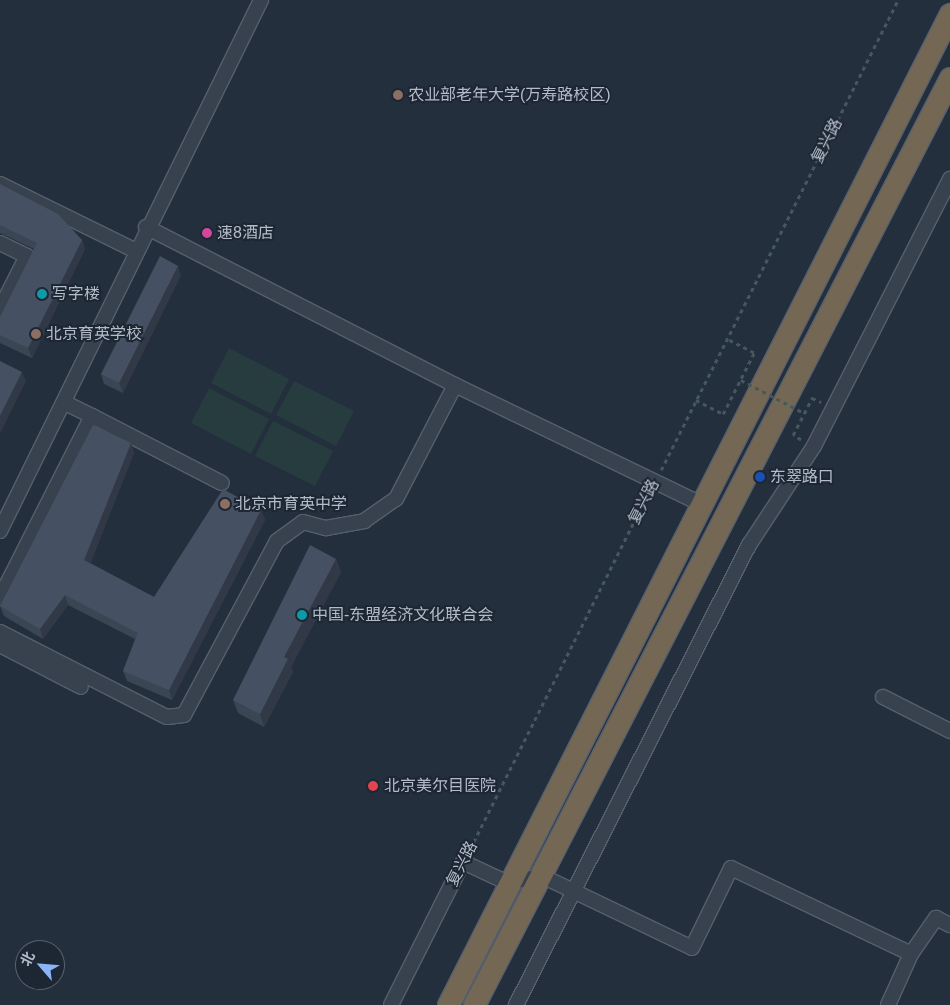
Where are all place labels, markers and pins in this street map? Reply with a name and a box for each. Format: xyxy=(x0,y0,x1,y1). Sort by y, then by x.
place label: 农业部老年大学(万寿路校区) xyxy=(408,85,611,105)
marker: 农业部老年大学(万寿路校区) xyxy=(392,89,404,101)
place label: 速8酒店 xyxy=(217,223,274,243)
marker: 速8酒店 xyxy=(201,227,213,239)
place label: 写字楼 xyxy=(52,284,100,304)
marker: 写字楼 xyxy=(36,288,48,300)
place label: 北京育英学校 xyxy=(46,324,142,344)
marker: 北京育英学校 xyxy=(30,328,42,340)
place label: 东翠路口 xyxy=(770,467,834,487)
marker: 东翠路口 xyxy=(754,471,766,483)
place label: 北京市育英中学 xyxy=(235,494,347,514)
marker: 北京市育英中学 xyxy=(219,498,231,510)
place label: 中国-东盟经济文化联合会 xyxy=(312,605,493,625)
marker: 中国-东盟经济文化联合会 xyxy=(296,609,308,621)
place label: 北京美尔目医院 xyxy=(384,776,496,796)
marker: 北京美尔目医院 xyxy=(366,779,380,793)

